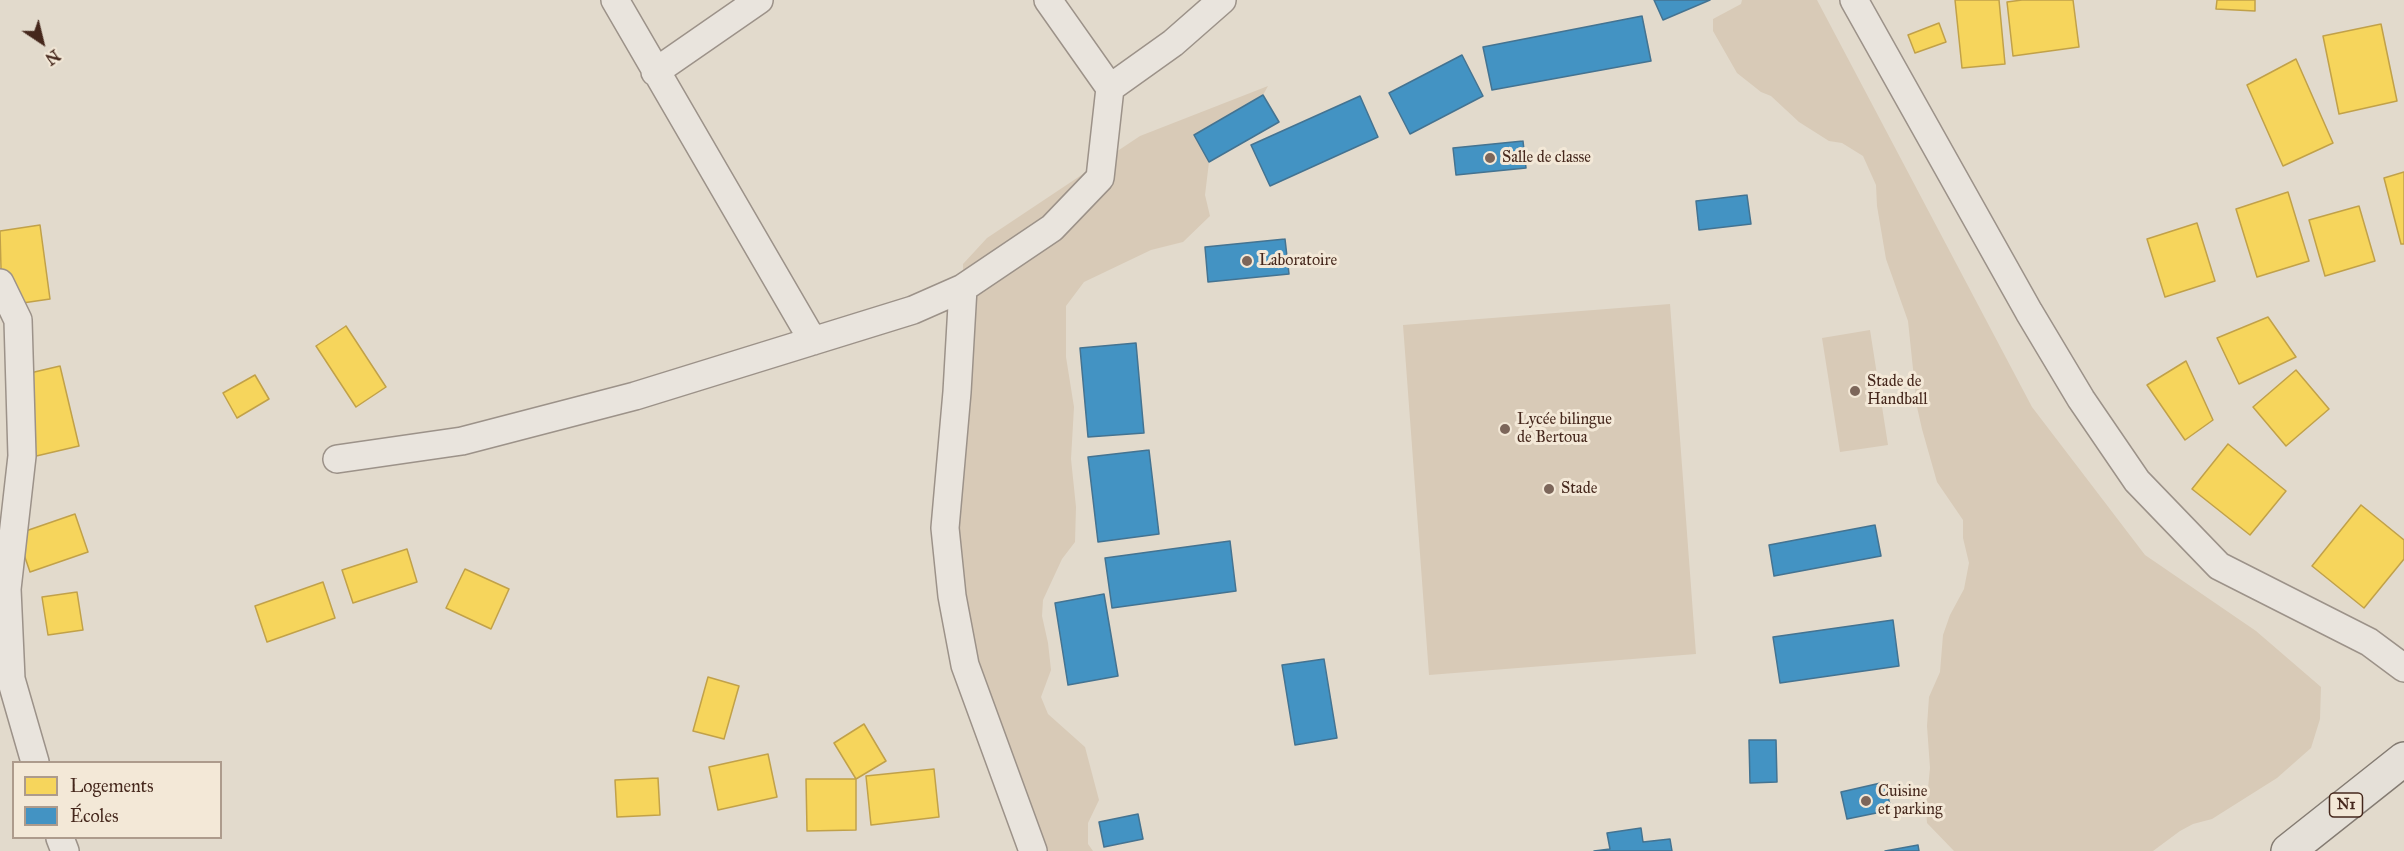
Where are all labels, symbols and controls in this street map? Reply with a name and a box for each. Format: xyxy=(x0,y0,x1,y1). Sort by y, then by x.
north arrow xyxy=(12,12,72,72)
text: N xyxy=(42,45,64,69)
place label: Salle de classe xyxy=(1502,148,1591,168)
marker: Salle de classe xyxy=(1483,151,1497,165)
place label: Laboratoire xyxy=(1259,251,1337,271)
marker: Laboratoire xyxy=(1240,254,1254,268)
place label: Stade de Handball xyxy=(1867,372,1927,410)
marker: Stade de Handball xyxy=(1848,384,1862,398)
place label: Lycée bilingue de Bertoua xyxy=(1517,410,1612,448)
marker: Lycée bilingue de Bertoua xyxy=(1498,422,1512,436)
place label: Stade xyxy=(1561,479,1597,499)
marker: Stade xyxy=(1542,482,1556,496)
legend xyxy=(12,761,222,839)
text: Logements xyxy=(70,775,154,797)
place label: Cuisine et parking xyxy=(1878,782,1942,820)
road number: N1 xyxy=(2330,793,2362,817)
marker: Cuisine et parking xyxy=(1859,794,1873,808)
text: Écoles xyxy=(70,805,119,827)

